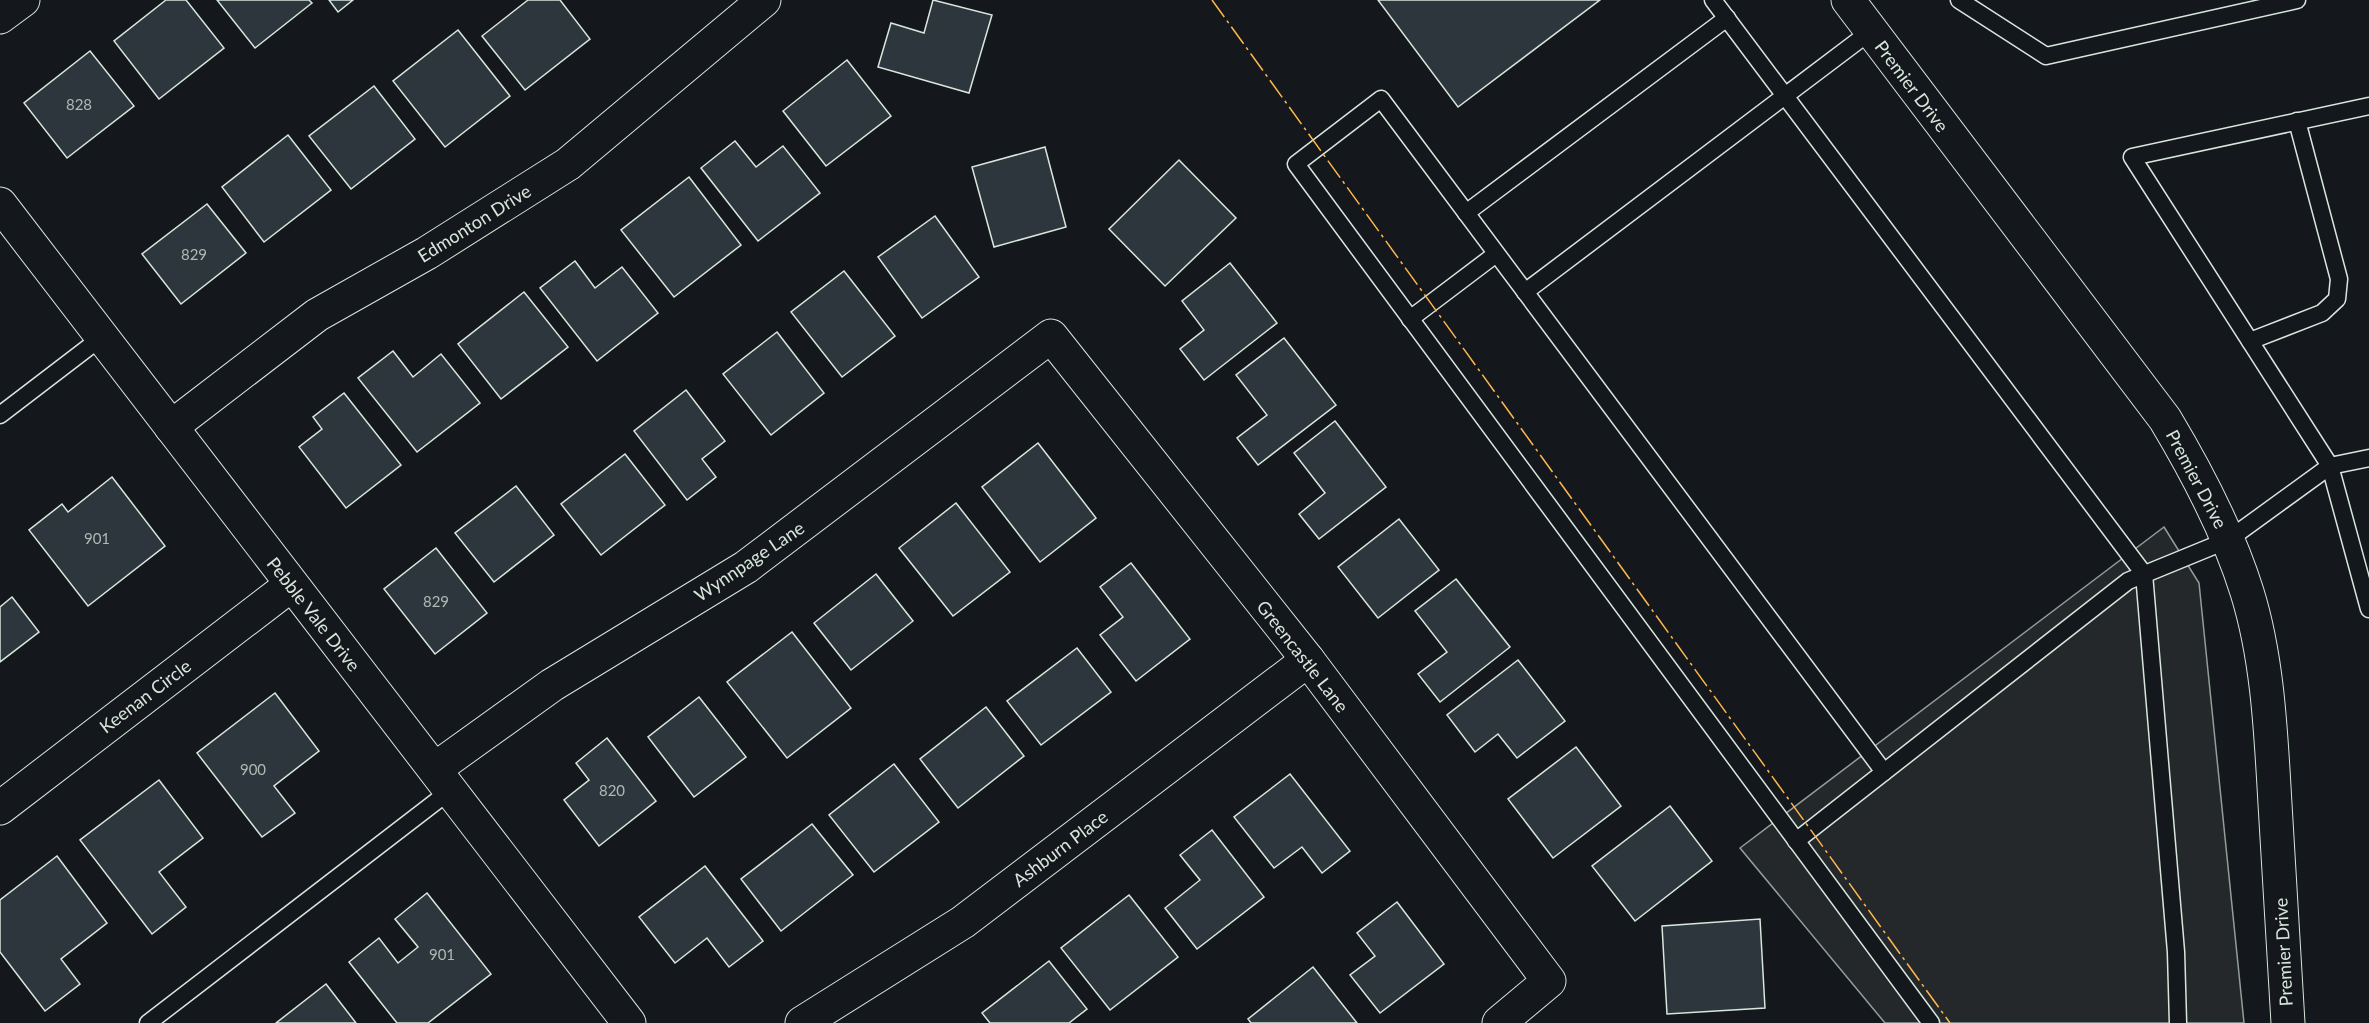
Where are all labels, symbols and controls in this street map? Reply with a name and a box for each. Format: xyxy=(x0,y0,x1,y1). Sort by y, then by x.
street label: Premier Drive xyxy=(1871,36,1953,136)
house number: 828 xyxy=(66,95,92,113)
street label: Edmonton Drive xyxy=(413,179,535,267)
house number: 829 xyxy=(181,245,207,263)
street label: Premier Drive xyxy=(2162,426,2232,532)
street label: Wynnpage Lane xyxy=(690,516,808,606)
house number: 901 xyxy=(84,529,110,547)
street label: Pebble Vale Drive xyxy=(263,553,365,675)
house number: 829 xyxy=(423,592,449,610)
street label: Greencastle Lane xyxy=(1252,596,1354,716)
street label: Keenan Circle xyxy=(95,654,195,738)
house number: 900 xyxy=(240,760,266,778)
house number: 820 xyxy=(599,781,625,799)
street label: Ashburn Place xyxy=(1008,805,1112,891)
street label: Premier Drive xyxy=(2269,897,2297,1007)
house number: 901 xyxy=(429,945,455,963)

